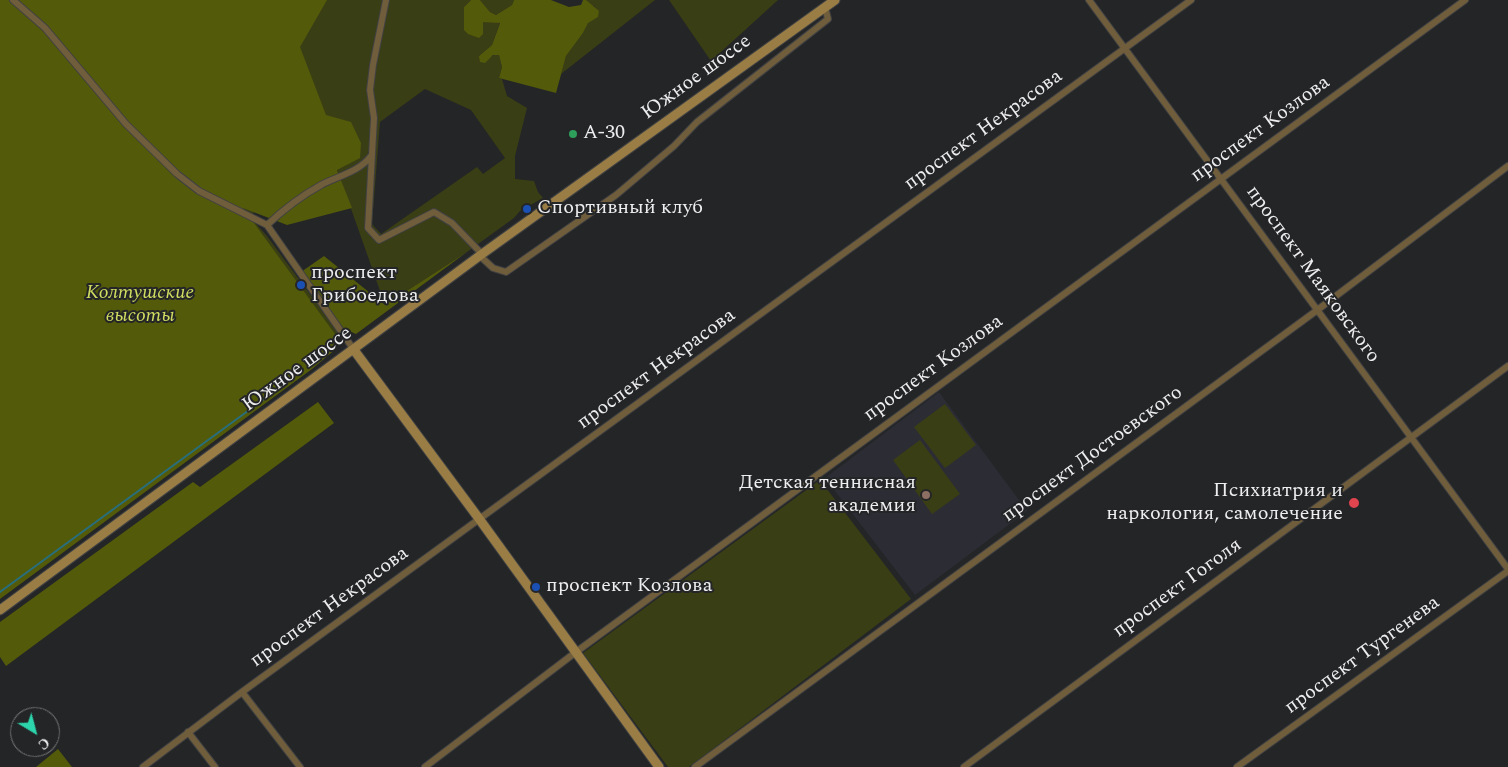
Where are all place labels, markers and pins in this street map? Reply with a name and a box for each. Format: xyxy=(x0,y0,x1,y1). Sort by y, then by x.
place label: А-30 xyxy=(583,122,625,146)
marker: А-30 xyxy=(567,128,579,140)
place label: Спортивный клуб xyxy=(537,197,703,221)
marker: Спортивный клуб xyxy=(521,203,533,215)
place label: проспект Грибоедова xyxy=(311,262,419,309)
marker: проспект Грибоедова xyxy=(295,279,307,291)
place label: Детская теннисная академия xyxy=(739,472,916,519)
place label: Психиатрия и наркология, самолечение xyxy=(1106,480,1343,527)
marker: Детская теннисная академия xyxy=(920,489,932,501)
marker: Психиатрия и наркология, самолечение xyxy=(1347,496,1361,510)
place label: проспект Козлова xyxy=(546,575,712,599)
marker: проспект Козлова xyxy=(530,581,542,593)

